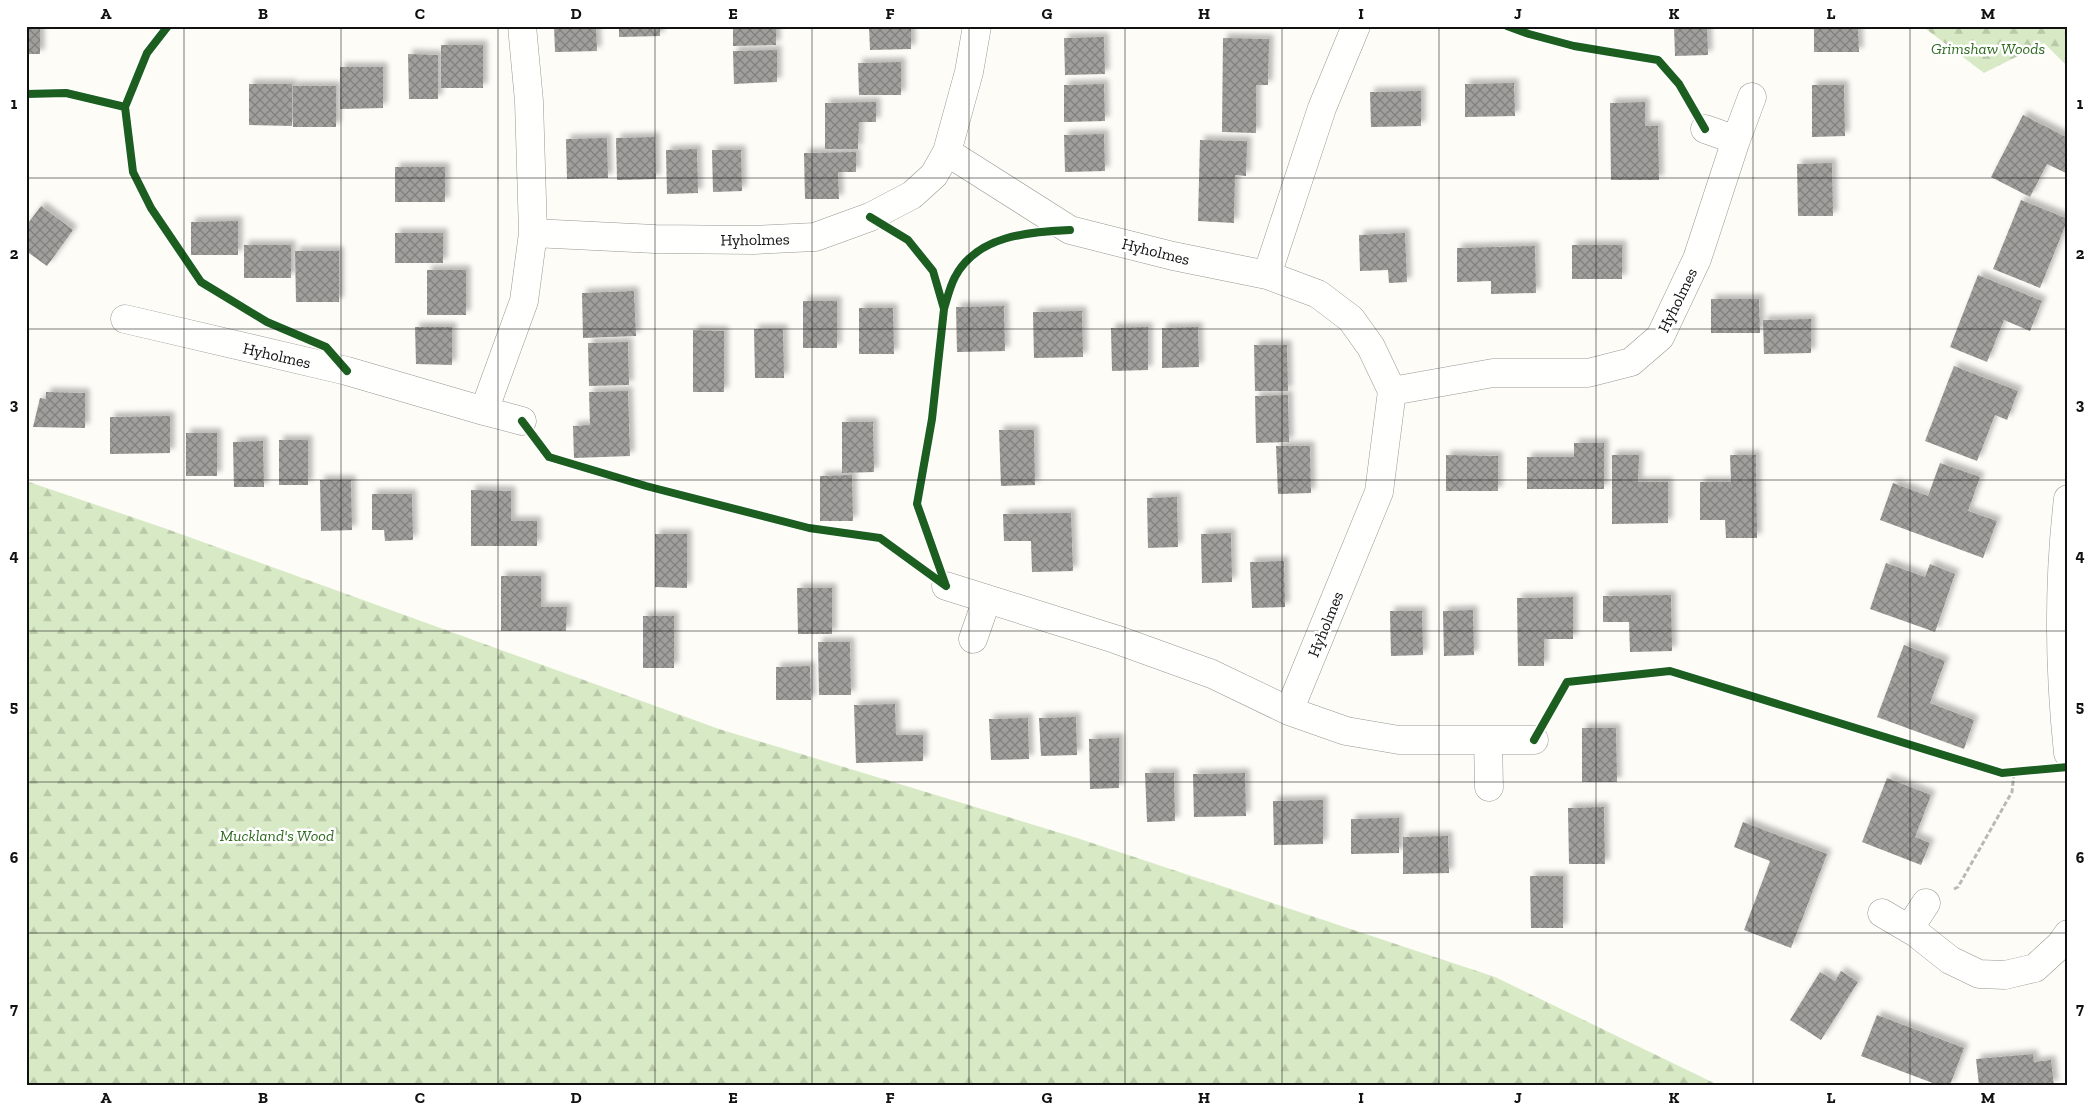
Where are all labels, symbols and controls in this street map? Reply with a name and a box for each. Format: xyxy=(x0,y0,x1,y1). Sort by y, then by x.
text: A xyxy=(101,4,112,23)
text: B xyxy=(258,4,268,23)
text: C xyxy=(415,4,425,23)
text: D xyxy=(570,4,582,23)
text: E xyxy=(728,4,738,23)
text: F xyxy=(885,4,895,23)
text: G xyxy=(1042,4,1053,23)
text: H xyxy=(1198,4,1210,23)
text: I xyxy=(1358,4,1364,23)
text: J xyxy=(1514,4,1522,23)
text: K xyxy=(1669,4,1680,23)
text: L xyxy=(1827,4,1836,23)
text: M xyxy=(1981,4,1995,23)
park label: Grimshaw Woods xyxy=(1931,39,2045,58)
text: 1 xyxy=(11,94,18,113)
text: 1 xyxy=(2077,94,2084,113)
street label: Hyholmes xyxy=(720,229,790,250)
street label: Hyholmes xyxy=(1120,234,1192,269)
text: 2 xyxy=(10,244,19,263)
text: 2 xyxy=(2076,244,2085,263)
street label: Hyholmes xyxy=(1654,265,1701,336)
street label: Hyholmes xyxy=(241,338,313,373)
text: 3 xyxy=(10,395,19,414)
text: 3 xyxy=(2076,395,2085,414)
text: 4 xyxy=(9,546,19,565)
text: 4 xyxy=(2075,546,2085,565)
street label: Hyholmes xyxy=(1304,589,1347,660)
text: 5 xyxy=(10,697,18,716)
text: 5 xyxy=(2076,697,2084,716)
park label: Muckland's Wood xyxy=(220,826,334,845)
text: 6 xyxy=(10,848,19,867)
text: 6 xyxy=(2076,848,2085,867)
text: 7 xyxy=(10,999,18,1018)
text: 7 xyxy=(2076,999,2084,1018)
text: A xyxy=(101,1088,112,1107)
text: B xyxy=(258,1088,268,1107)
text: C xyxy=(415,1088,425,1107)
text: D xyxy=(570,1088,582,1107)
text: E xyxy=(728,1088,738,1107)
text: F xyxy=(885,1088,895,1107)
text: G xyxy=(1042,1088,1053,1107)
text: H xyxy=(1198,1088,1210,1107)
text: I xyxy=(1358,1088,1364,1107)
text: J xyxy=(1514,1088,1522,1107)
text: K xyxy=(1669,1088,1680,1107)
text: L xyxy=(1827,1088,1836,1107)
text: M xyxy=(1981,1088,1995,1107)

